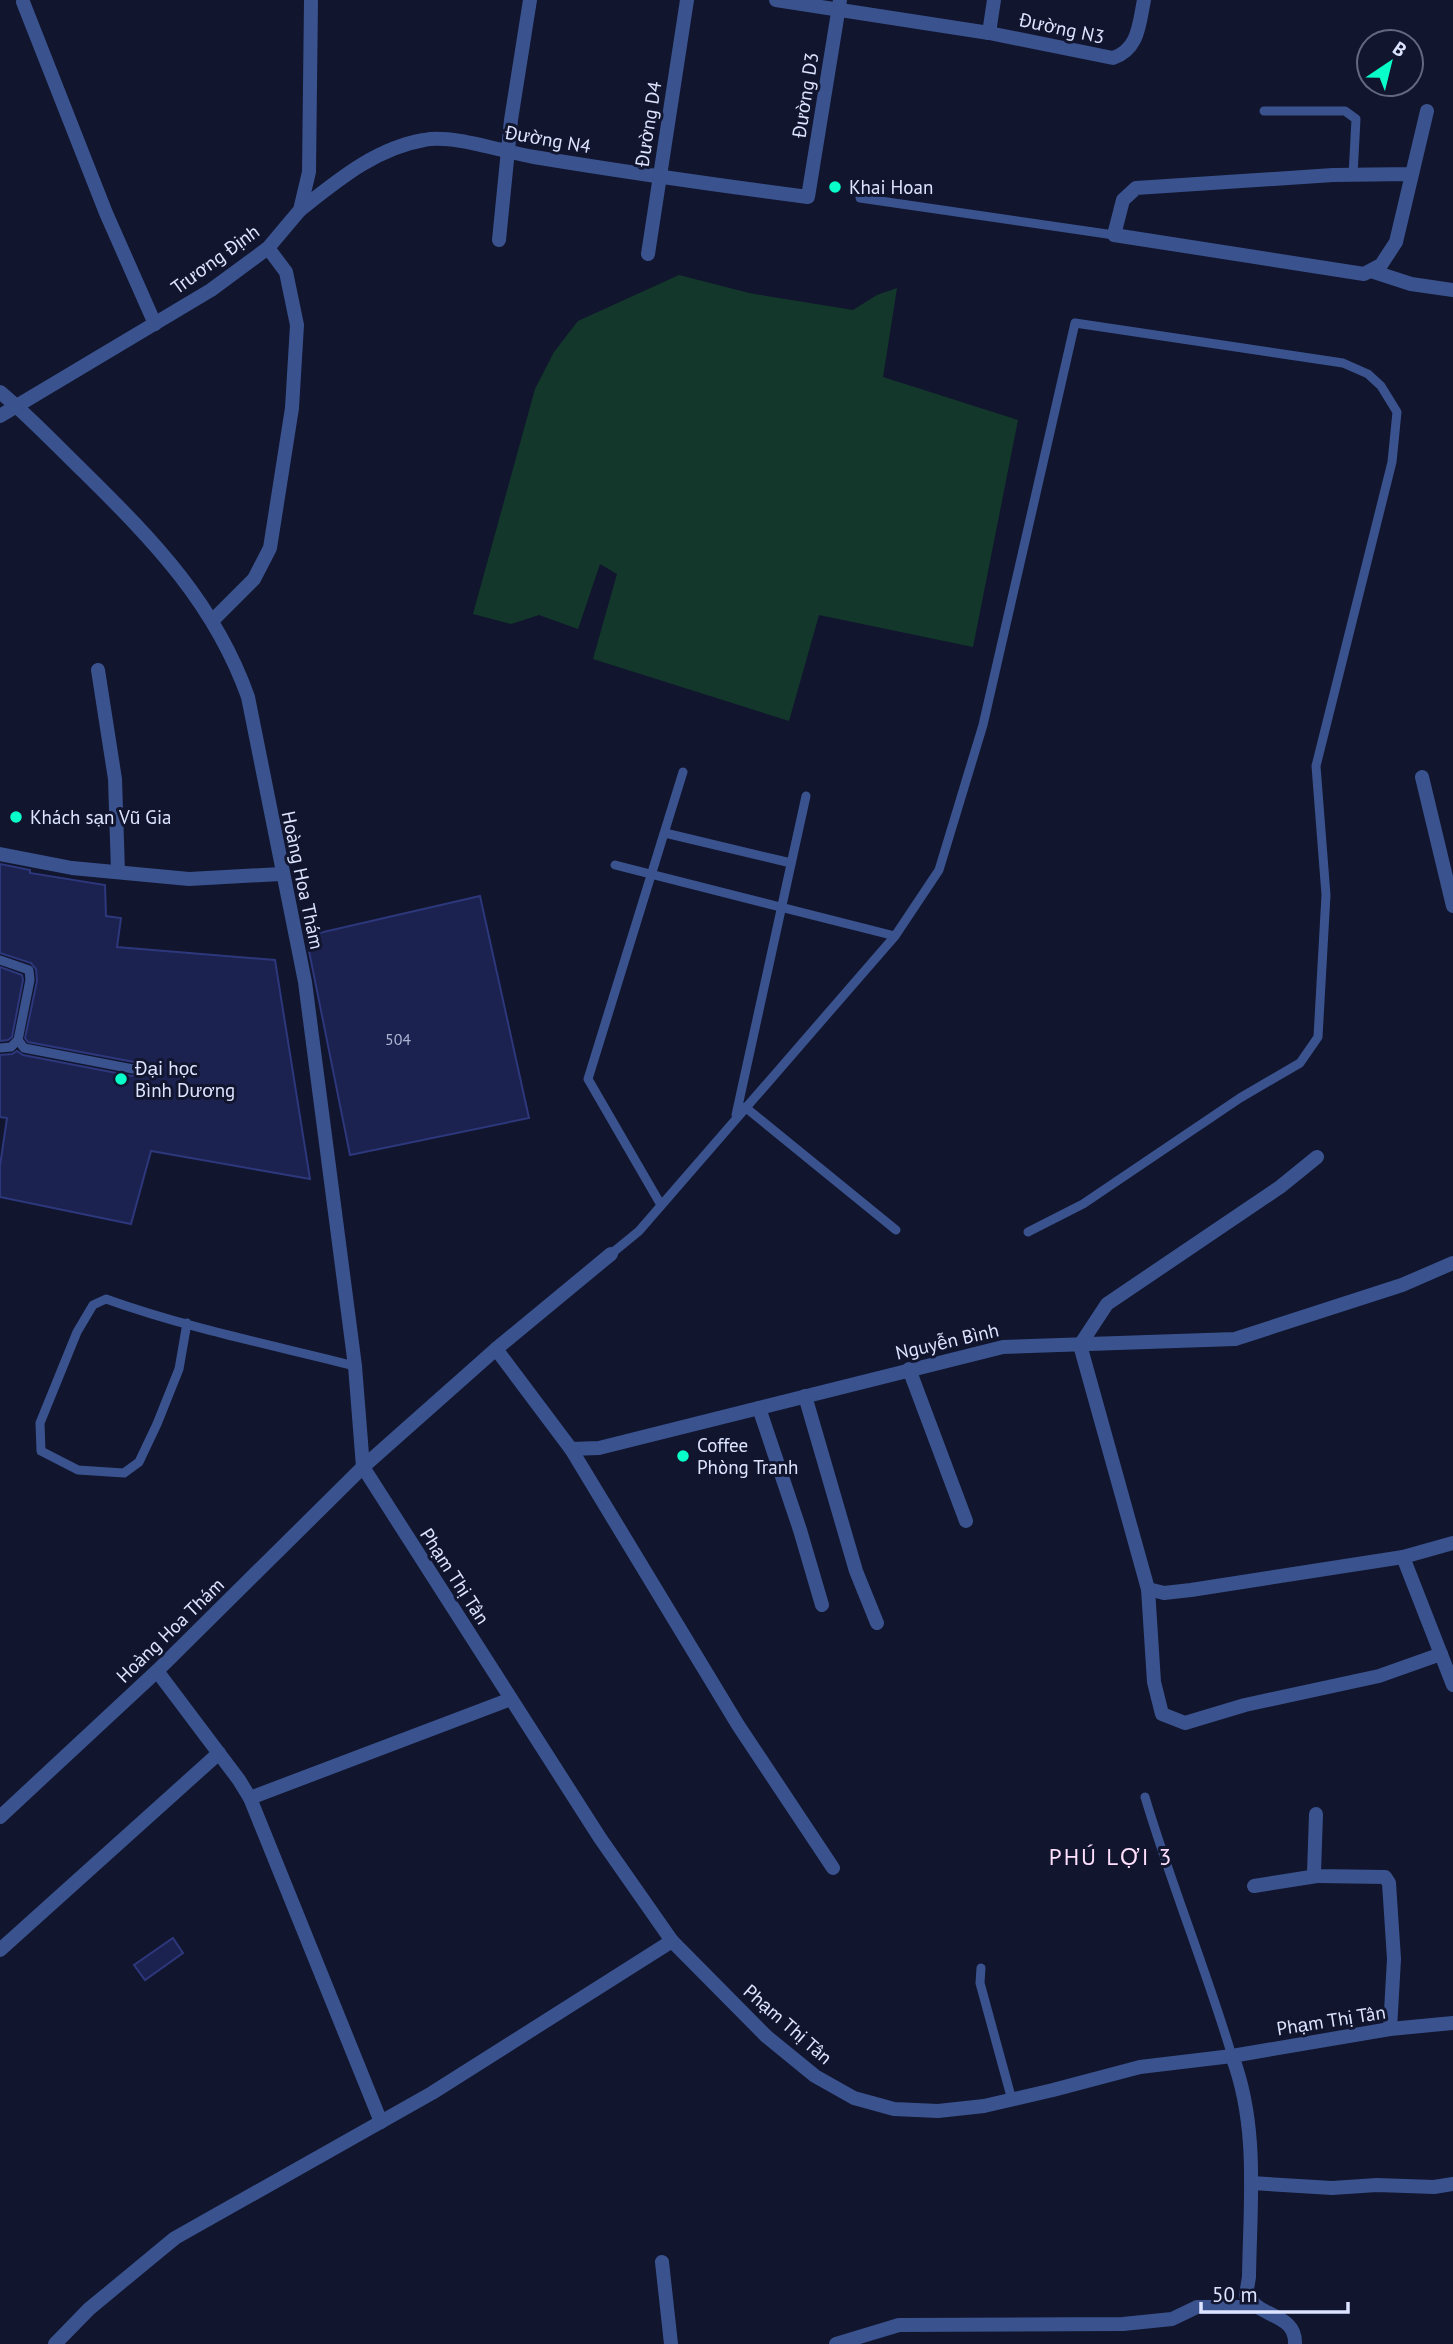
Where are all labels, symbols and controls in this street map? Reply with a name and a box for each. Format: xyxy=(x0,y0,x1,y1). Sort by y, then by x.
street label: Đường N3 xyxy=(1016,7,1107,49)
north arrow xyxy=(1355,28,1425,98)
text: B xyxy=(1388,36,1411,62)
street label: Đường D3 xyxy=(786,51,824,140)
street label: Đường D4 xyxy=(629,80,667,169)
street label: Đường N4 xyxy=(502,119,593,158)
place label: Khai Hoan xyxy=(849,175,933,199)
marker: Khai Hoan xyxy=(827,179,843,195)
street label: Trương Định xyxy=(166,219,264,299)
place label: Khách sạn Vũ Gia xyxy=(30,805,171,829)
marker: Khách sạn Vũ Gia xyxy=(8,809,24,825)
street label: Hoàng Hoa Thám xyxy=(277,809,329,951)
house number: 504 xyxy=(385,1029,411,1049)
place label: Đại học Bình Dương xyxy=(134,1056,235,1102)
marker: Đại học Bình Dương xyxy=(113,1071,129,1087)
street label: Nguyễn Bình xyxy=(893,1317,1001,1365)
place label: Coffee Phòng Tranh xyxy=(697,1433,799,1479)
marker: Coffee Phòng Tranh xyxy=(675,1448,691,1464)
street label: Phạm Thị Tân xyxy=(415,1523,495,1629)
street label: Hoàng Hoa Thám xyxy=(111,1572,229,1688)
district label: PHÚ LỢI 3 xyxy=(1049,1842,1173,1871)
street label: Phạm Thị Tân xyxy=(739,1979,837,2069)
street label: Phạm Thị Tân xyxy=(1275,2000,1387,2040)
scale bar xyxy=(1201,2270,1348,2314)
text: 50 m xyxy=(1212,2281,1258,2308)

